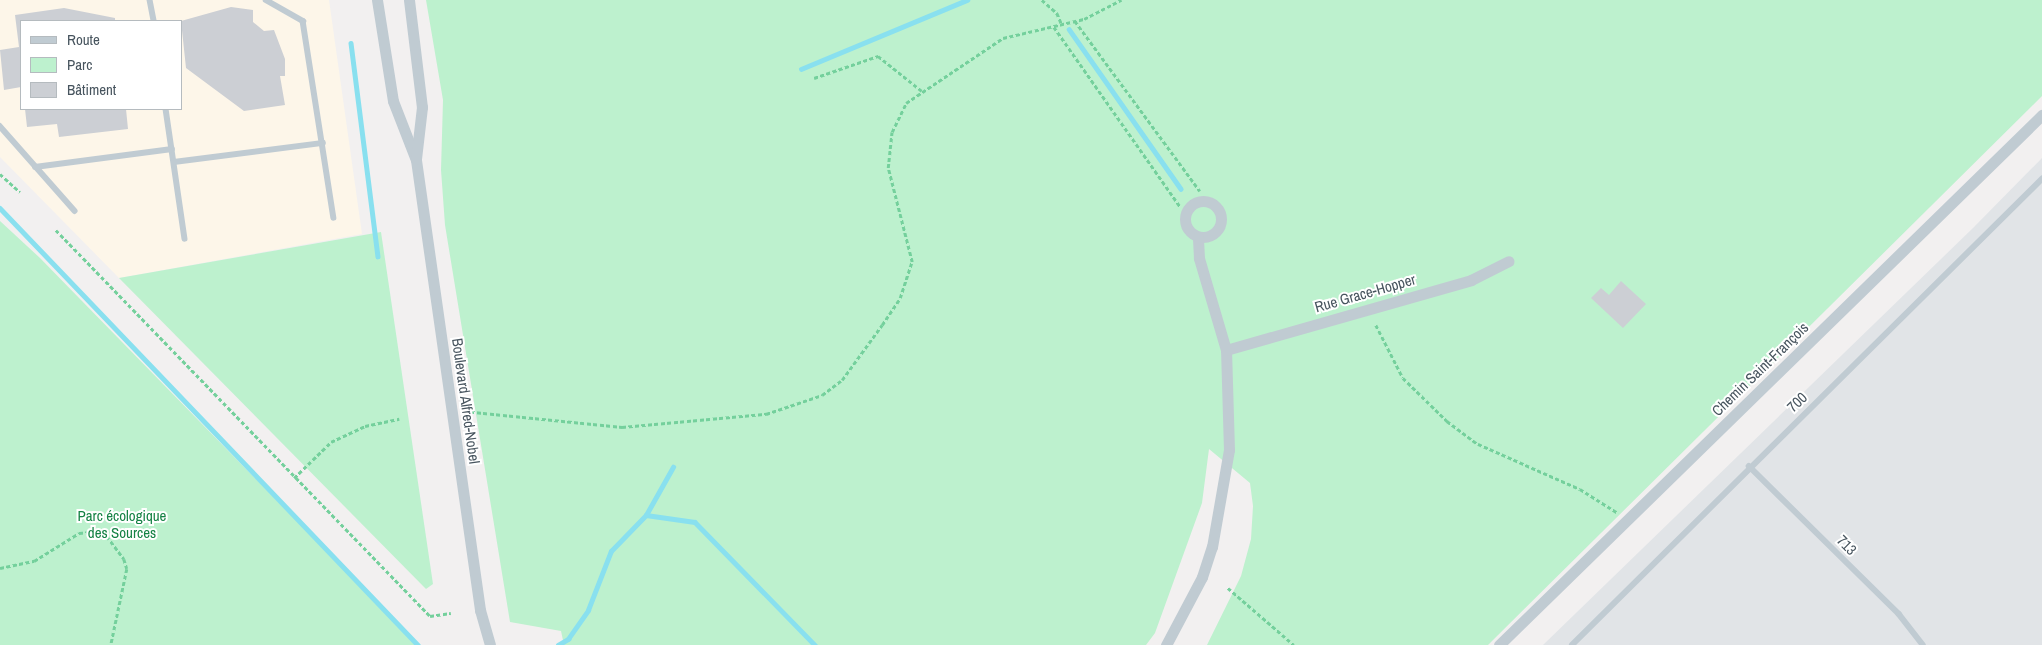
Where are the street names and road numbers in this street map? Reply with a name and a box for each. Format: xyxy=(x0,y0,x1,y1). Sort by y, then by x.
street label: Rue Grace-Hopper xyxy=(1313,270,1417,316)
street label: Chemin Saint-François xyxy=(1708,318,1812,420)
street label: Boulevard Alfred-Nobel xyxy=(448,337,484,465)
street label: 700 xyxy=(1783,388,1811,416)
street label: 713 xyxy=(1833,531,1861,559)

